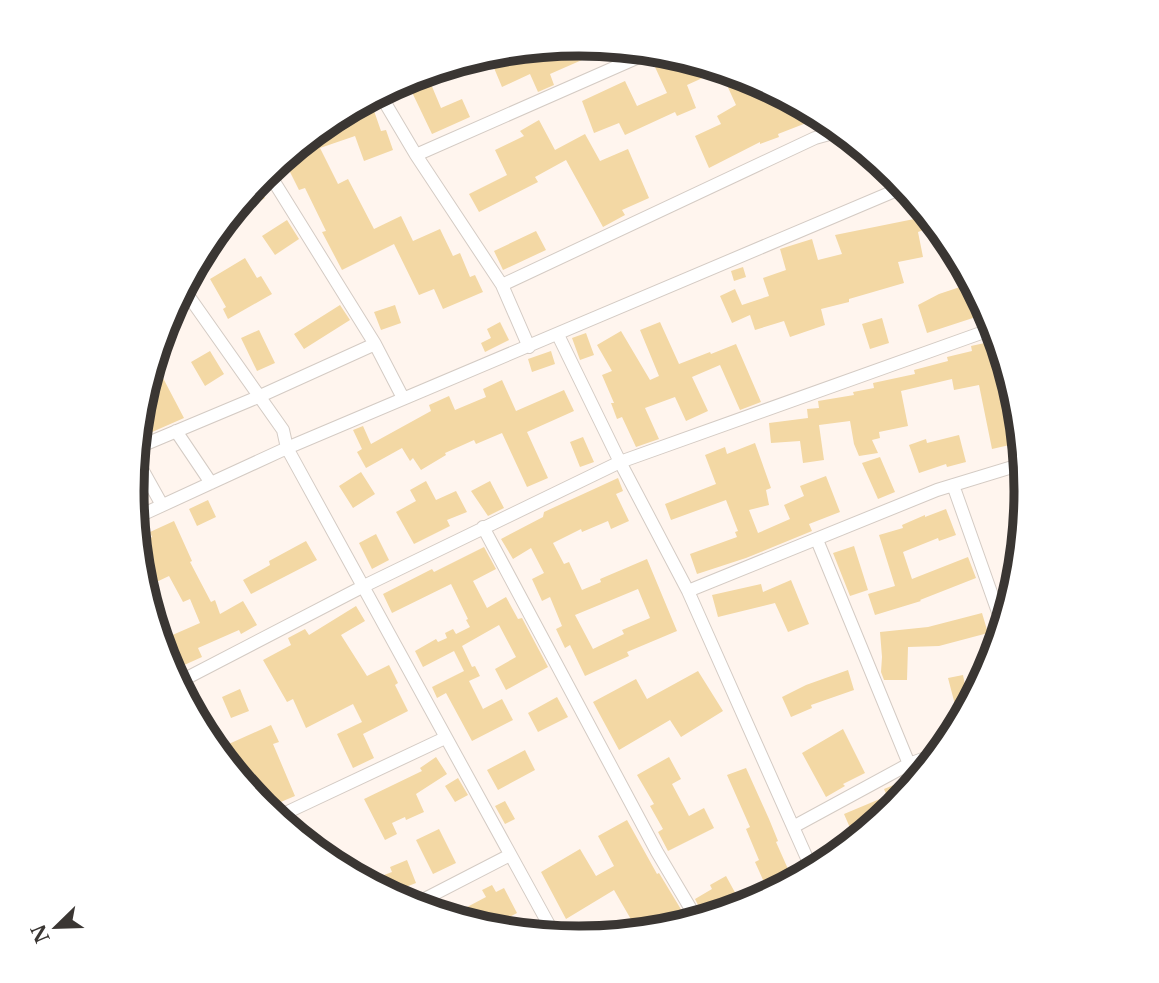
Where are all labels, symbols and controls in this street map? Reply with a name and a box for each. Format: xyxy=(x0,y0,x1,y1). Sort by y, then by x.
north arrow xyxy=(21,892,91,962)
text: N xyxy=(27,921,55,946)

